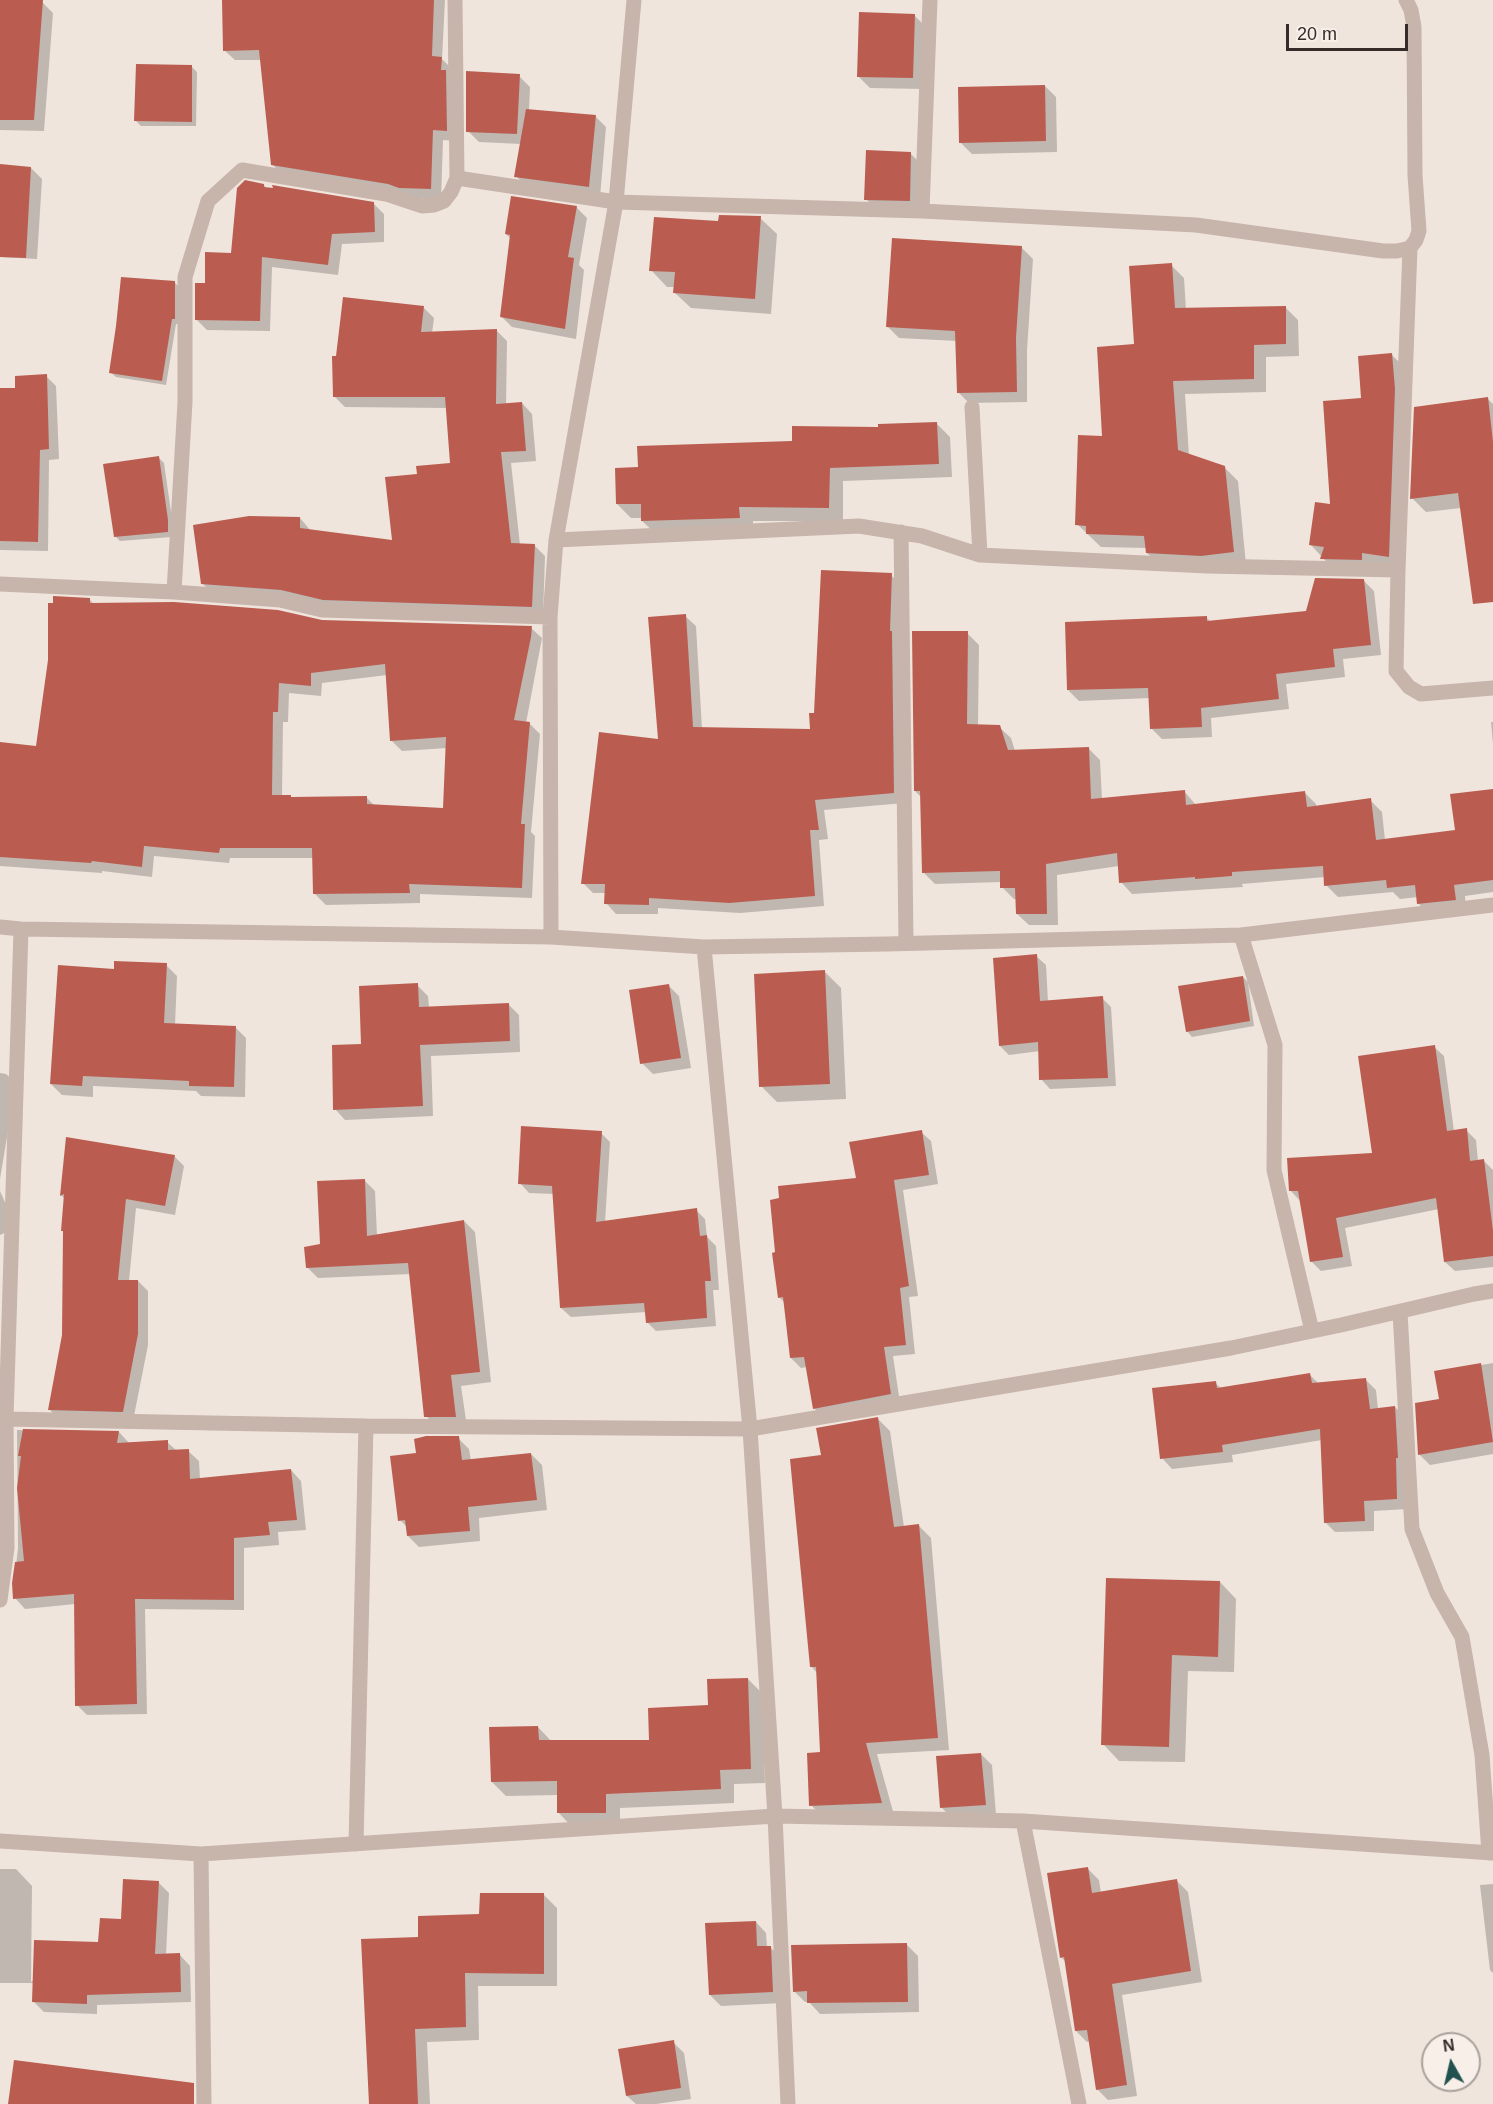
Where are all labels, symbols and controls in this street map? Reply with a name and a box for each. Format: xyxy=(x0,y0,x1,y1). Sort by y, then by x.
scale bar xyxy=(1289,12,1410,50)
text: 20 m xyxy=(1297,24,1337,44)
north arrow xyxy=(1421,2032,1481,2092)
text: N xyxy=(1442,2036,1456,2055)

